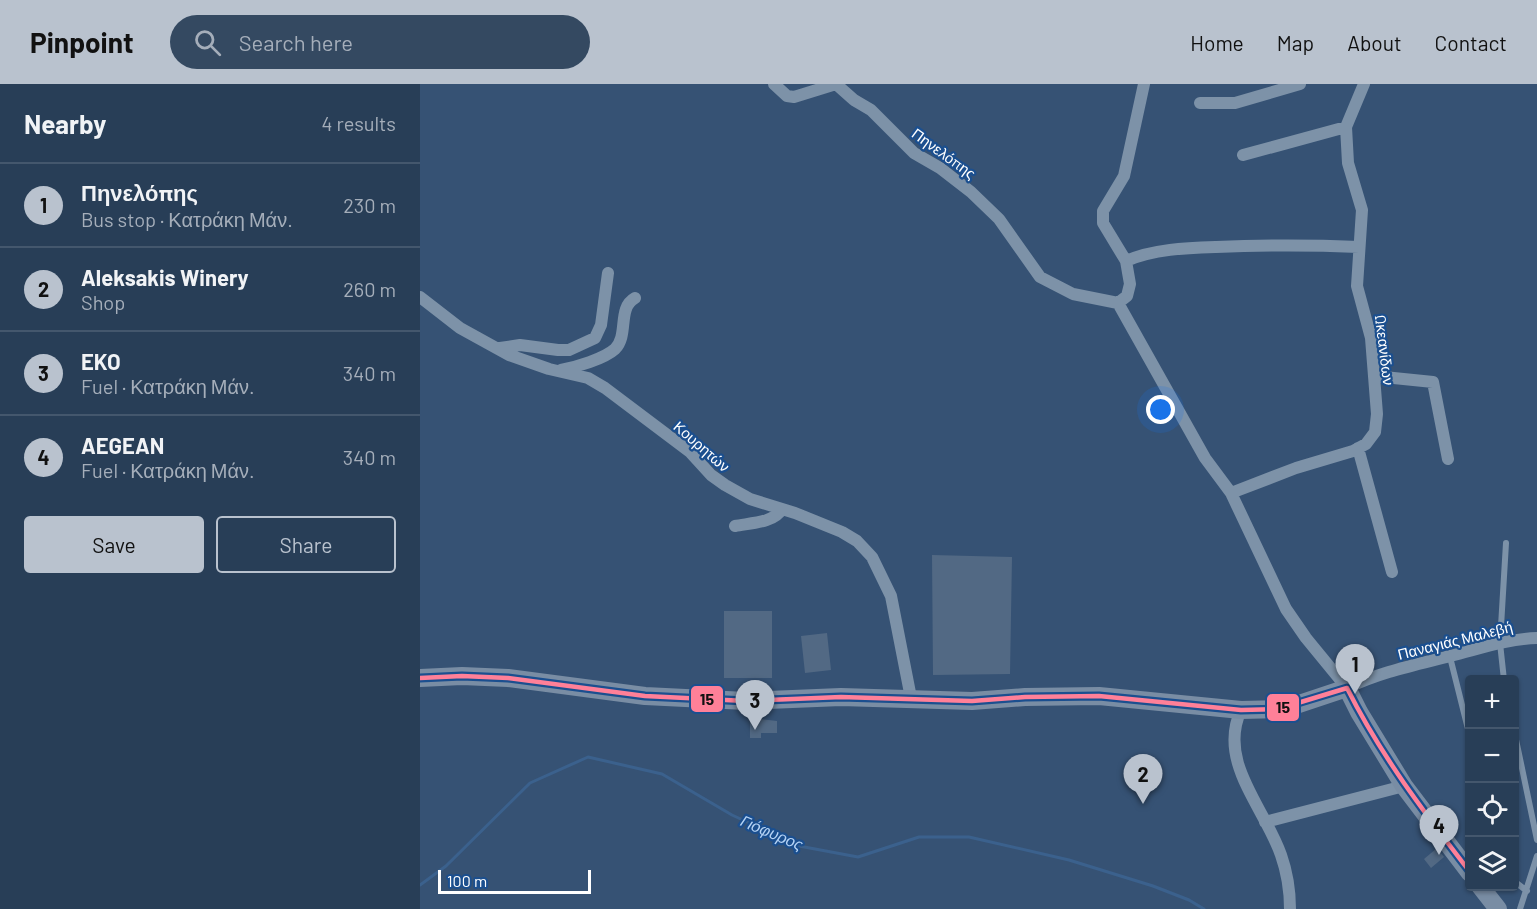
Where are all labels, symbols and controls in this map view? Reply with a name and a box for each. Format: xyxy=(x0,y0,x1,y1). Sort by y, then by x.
search box xyxy=(170,15,590,69)
text: Pinpoint xyxy=(30,25,134,59)
icon: search xyxy=(191,26,224,59)
text: Search here xyxy=(239,29,353,55)
text: Home xyxy=(1190,30,1244,55)
text: Map xyxy=(1277,30,1314,55)
text: About xyxy=(1347,30,1402,55)
text: Contact xyxy=(1435,30,1507,55)
text: Nearby xyxy=(24,108,106,139)
text: 4 results xyxy=(321,111,396,135)
street label: Πηνελόπης xyxy=(909,124,979,182)
text: Πηνελόπης xyxy=(81,179,198,205)
text: 1 xyxy=(40,193,47,217)
text: 230 m xyxy=(343,193,396,217)
text: Bus stop · Κατράκη Μάν. xyxy=(81,207,293,231)
text: Aleksakis Winery xyxy=(81,264,249,290)
text: 2 xyxy=(38,277,49,301)
text: 260 m xyxy=(343,277,396,301)
text: Shop xyxy=(81,290,125,314)
street label: Ωκεανίδων xyxy=(1372,314,1398,386)
text: EKO xyxy=(81,348,121,374)
text: 3 xyxy=(38,361,49,385)
text: 340 m xyxy=(343,361,396,385)
text: Fuel · Κατράκη Μάν. xyxy=(81,374,255,398)
your location xyxy=(1146,395,1175,424)
street label: Κουρητών xyxy=(670,417,734,475)
text: AEGEAN xyxy=(81,432,164,458)
text: 4 xyxy=(37,445,50,469)
text: 340 m xyxy=(343,445,396,469)
text: Fuel · Κατράκη Μάν. xyxy=(81,458,255,482)
button: Save xyxy=(24,516,204,573)
button: Share xyxy=(216,516,396,573)
street label: Παναγιάς Μαλεβή xyxy=(1396,617,1514,663)
pin: 1 xyxy=(1336,644,1374,694)
map controls xyxy=(1465,675,1519,891)
button: + xyxy=(1465,675,1519,729)
pin: 3 xyxy=(736,680,774,730)
line badge: 15 xyxy=(690,685,724,713)
text: 15 xyxy=(700,689,715,708)
line badge: 15 xyxy=(1266,693,1300,722)
text: 15 xyxy=(1276,697,1291,716)
button: − xyxy=(1465,729,1519,783)
pin: 2 xyxy=(1124,754,1162,804)
button: locate xyxy=(1465,783,1519,837)
pin: 4 xyxy=(1420,806,1458,855)
water label: Γιόφυρος xyxy=(738,810,806,854)
button: layers xyxy=(1465,837,1519,891)
scale bar xyxy=(438,867,591,894)
text: 100 m xyxy=(447,871,487,890)

